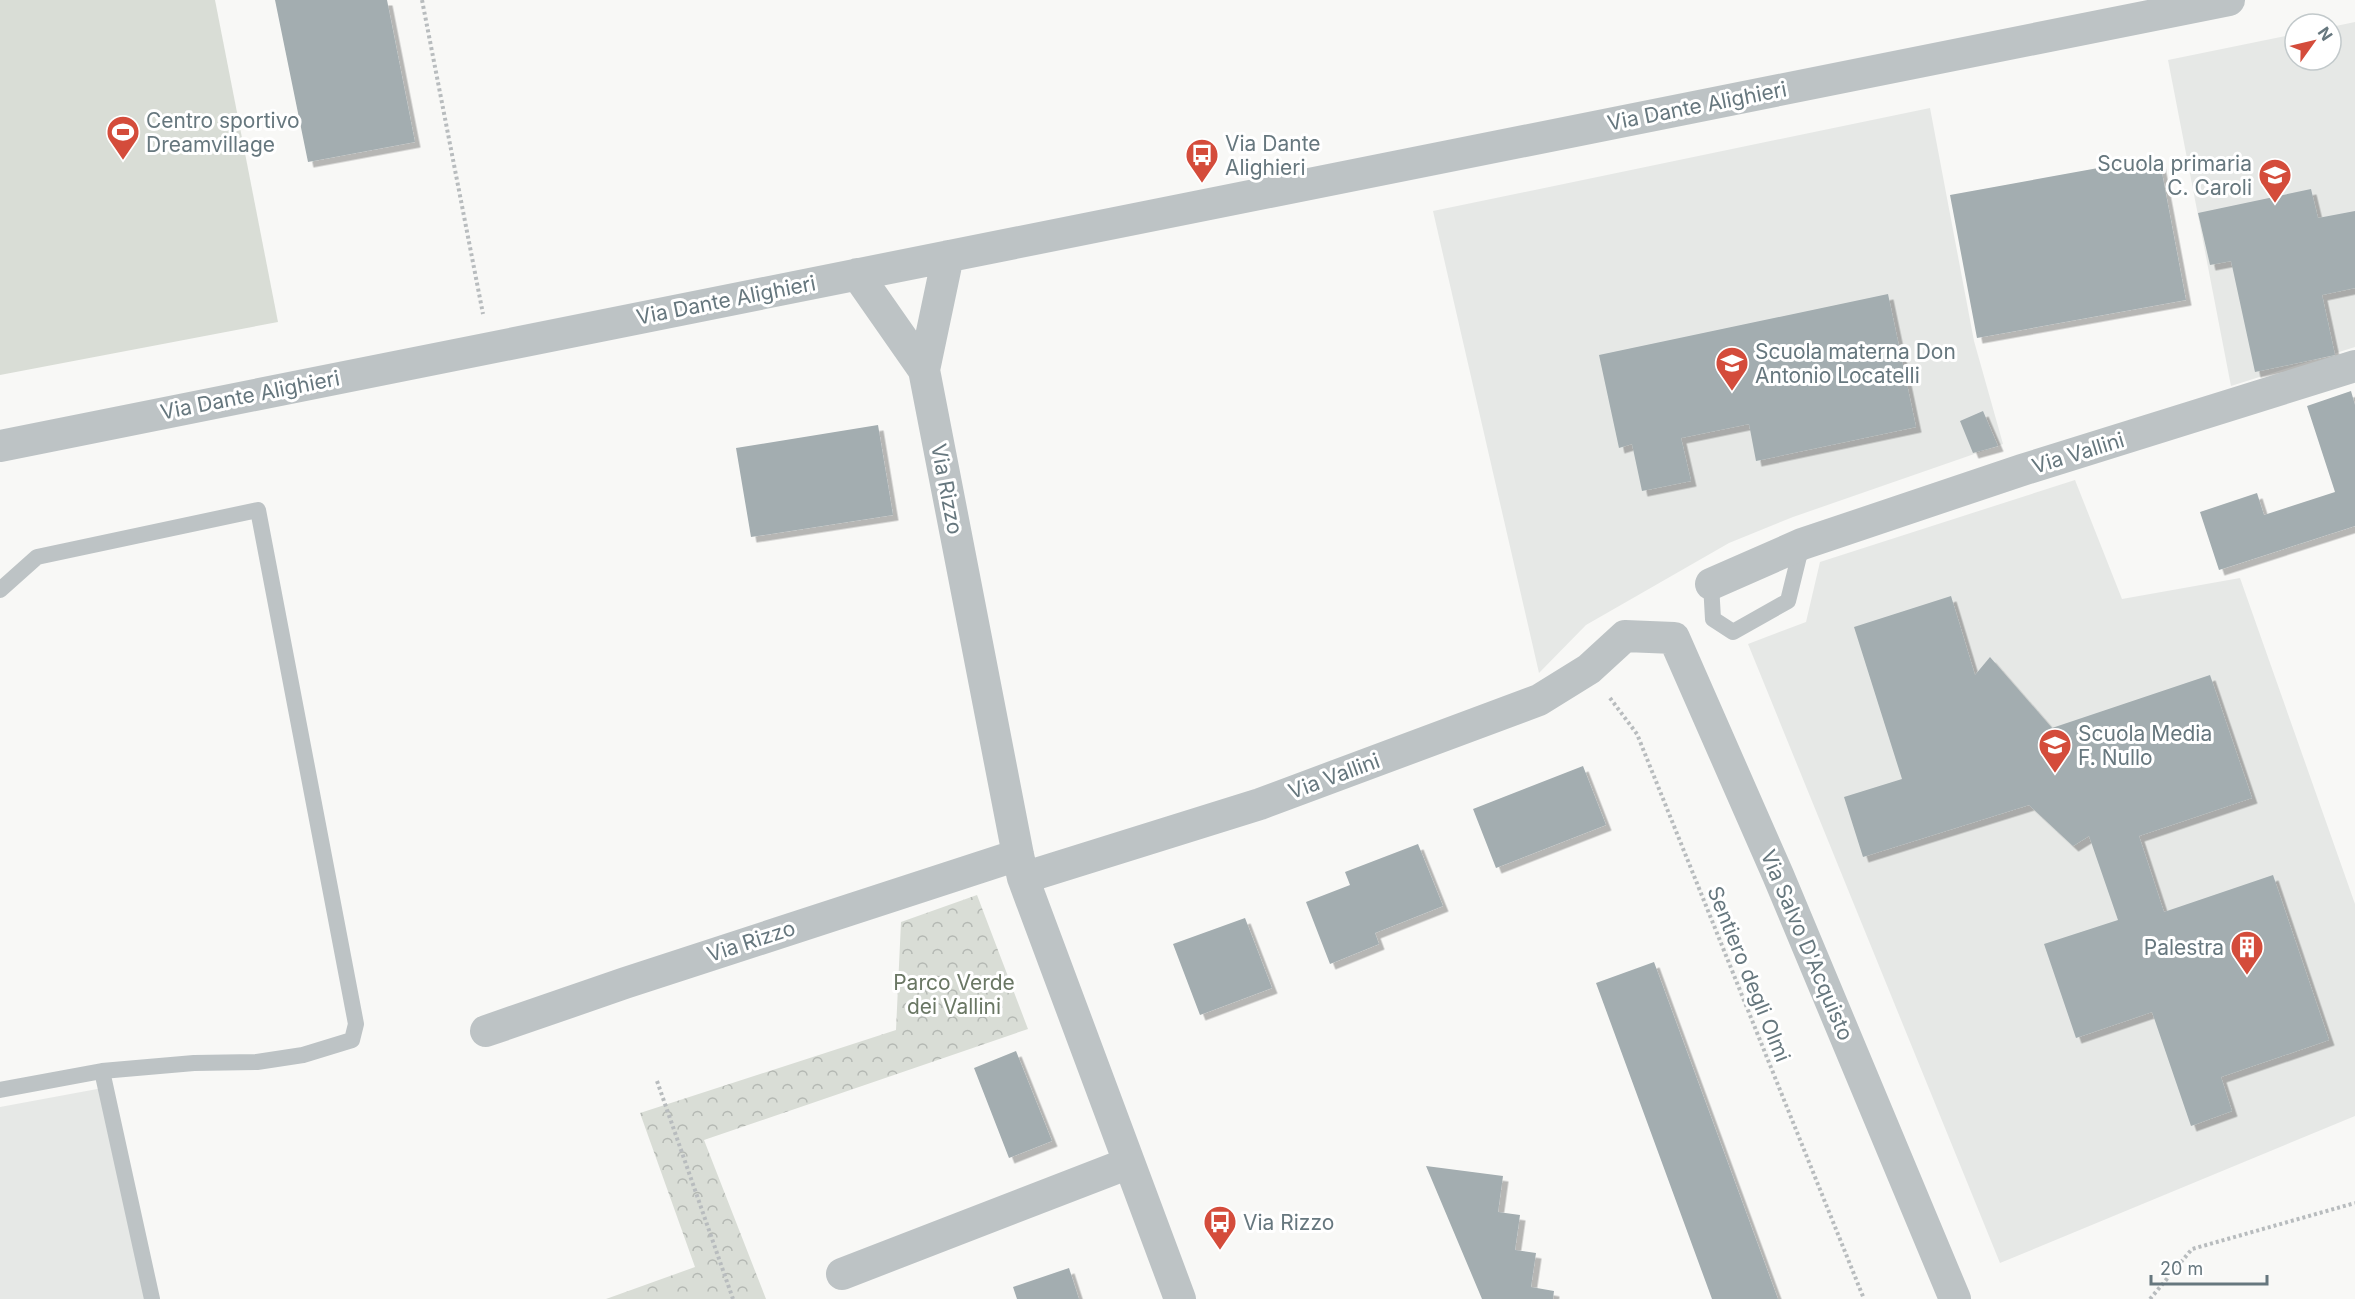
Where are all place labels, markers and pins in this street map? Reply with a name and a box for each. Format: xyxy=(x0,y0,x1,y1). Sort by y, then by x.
place label: Centro sportivo Dreamvillage xyxy=(146,108,300,157)
sports icon: Centro sportivo Dreamvillage xyxy=(105,114,141,161)
place label: Via Dante Alighieri xyxy=(1225,131,1321,180)
bus stop icon: Via Dante Alighieri xyxy=(1184,137,1220,184)
place label: Scuola primaria C. Caroli xyxy=(2097,151,2252,200)
school or university icon: Scuola primaria C. Caroli xyxy=(2257,157,2293,204)
place label: Scuola materna Don Antonio Locatelli xyxy=(1755,339,1956,388)
school or university icon: Scuola materna Don Antonio Locatelli xyxy=(1714,345,1750,392)
place label: Scuola Media F. Nullo xyxy=(2078,721,2212,770)
school or university icon: Scuola Media F. Nullo xyxy=(2037,727,2073,774)
building icon: Palestra xyxy=(2229,929,2265,976)
place label: Palestra xyxy=(2144,935,2224,960)
bus stop icon: Via Rizzo xyxy=(1202,1204,1238,1251)
place label: Via Rizzo xyxy=(1243,1210,1334,1235)

